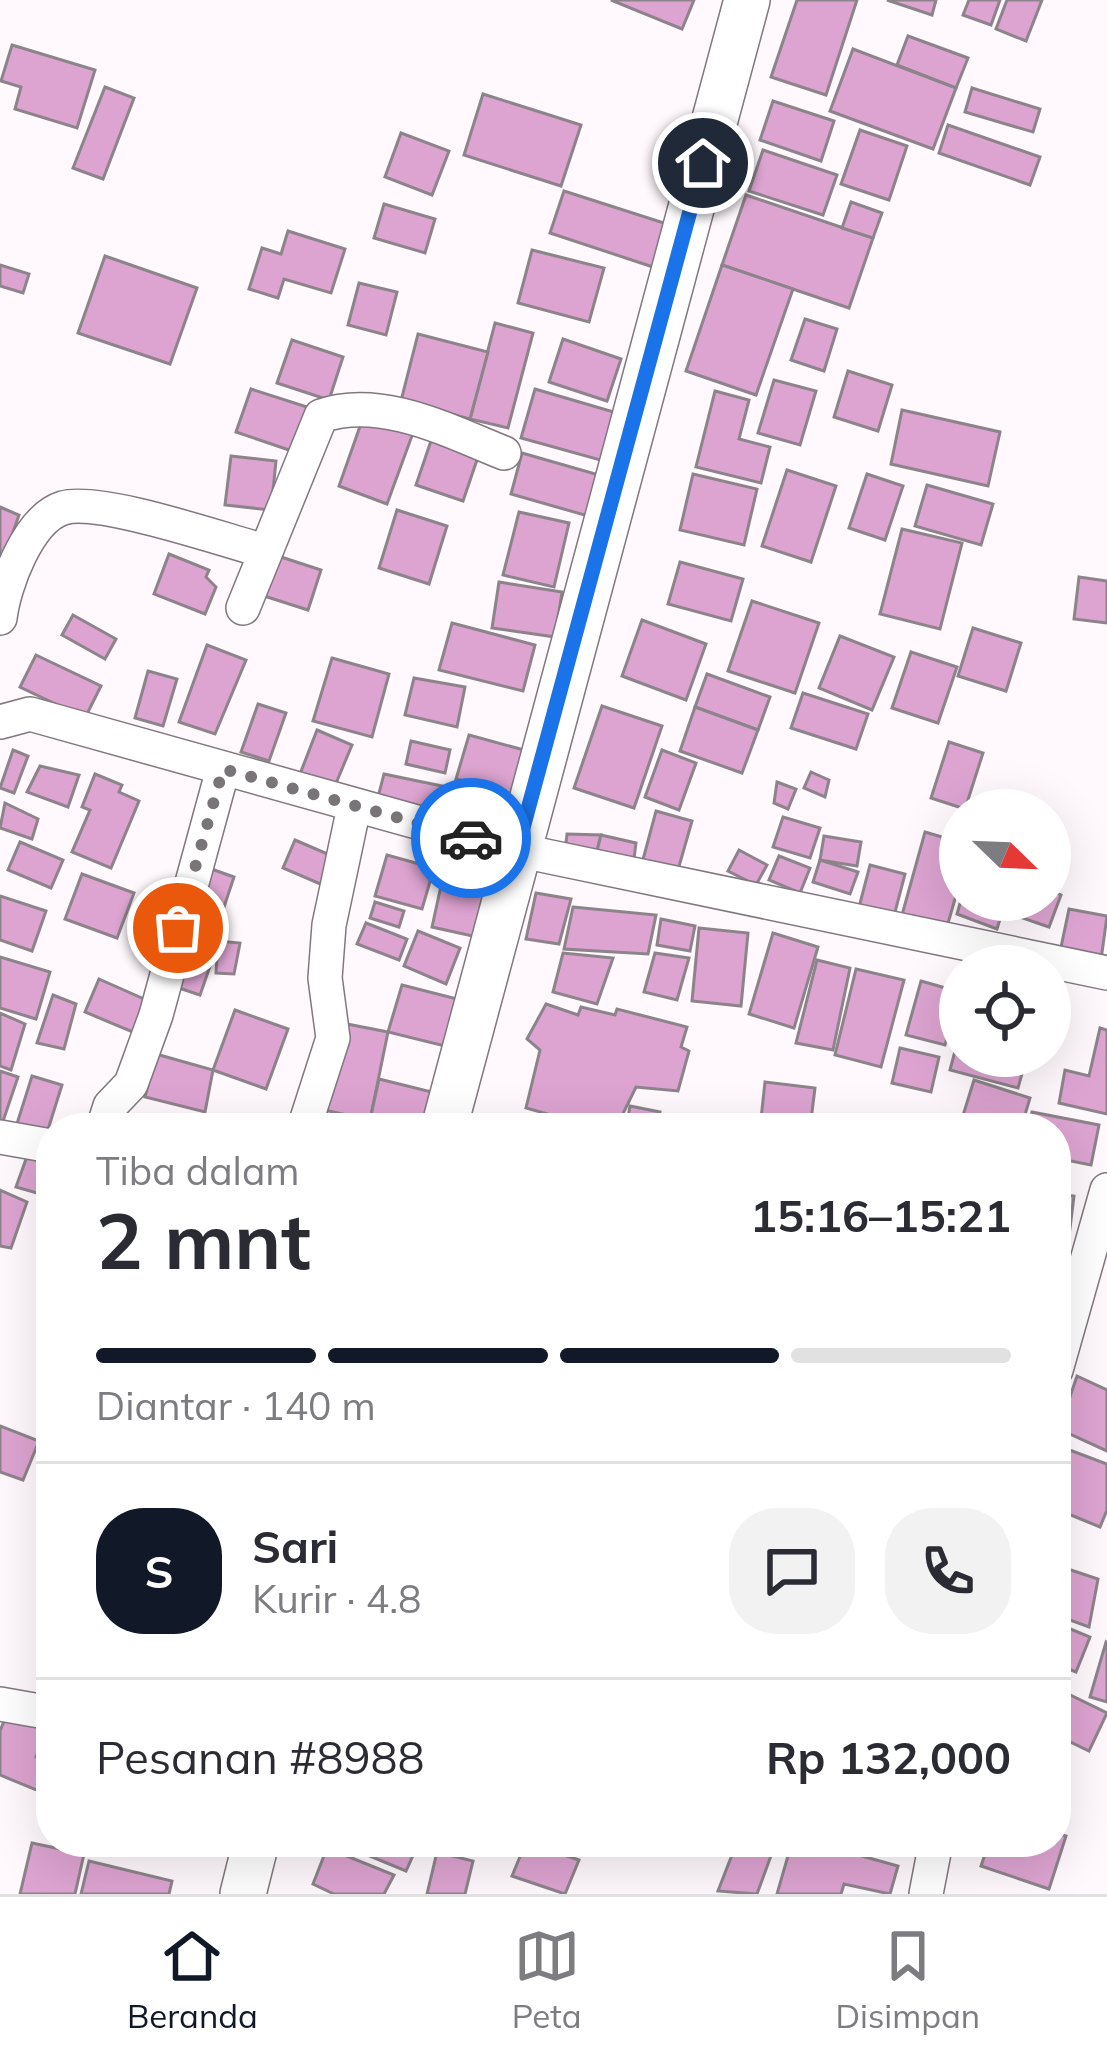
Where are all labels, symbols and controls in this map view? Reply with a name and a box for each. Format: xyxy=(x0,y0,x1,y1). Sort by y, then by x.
pin xyxy=(652,112,754,214)
icon: home xyxy=(670,130,736,196)
courier xyxy=(411,778,531,898)
north arrow xyxy=(939,789,1071,921)
map controls xyxy=(939,789,1071,1077)
icon: car xyxy=(438,805,504,871)
pin xyxy=(127,877,229,979)
icon: bag xyxy=(145,895,211,961)
button: locate xyxy=(939,945,1071,1077)
text: Tiba dalam xyxy=(96,1146,300,1195)
text: 15:16–15:21 xyxy=(750,1187,1011,1243)
text: 2 mnt xyxy=(96,1191,311,1289)
text: Diantar · 140 m xyxy=(96,1381,376,1430)
button: chat xyxy=(729,1508,855,1634)
button: phone xyxy=(885,1508,1011,1634)
text: Sari xyxy=(252,1518,338,1574)
text: S xyxy=(144,1543,174,1599)
text: Kurir · 4.8 xyxy=(252,1574,422,1623)
text: Pesanan #8988 xyxy=(96,1729,425,1785)
text: Rp 132,000 xyxy=(766,1729,1011,1785)
tab: Beranda xyxy=(127,1923,258,2036)
tab: Peta xyxy=(512,1923,582,2036)
tab: Disimpan xyxy=(835,1923,980,2036)

